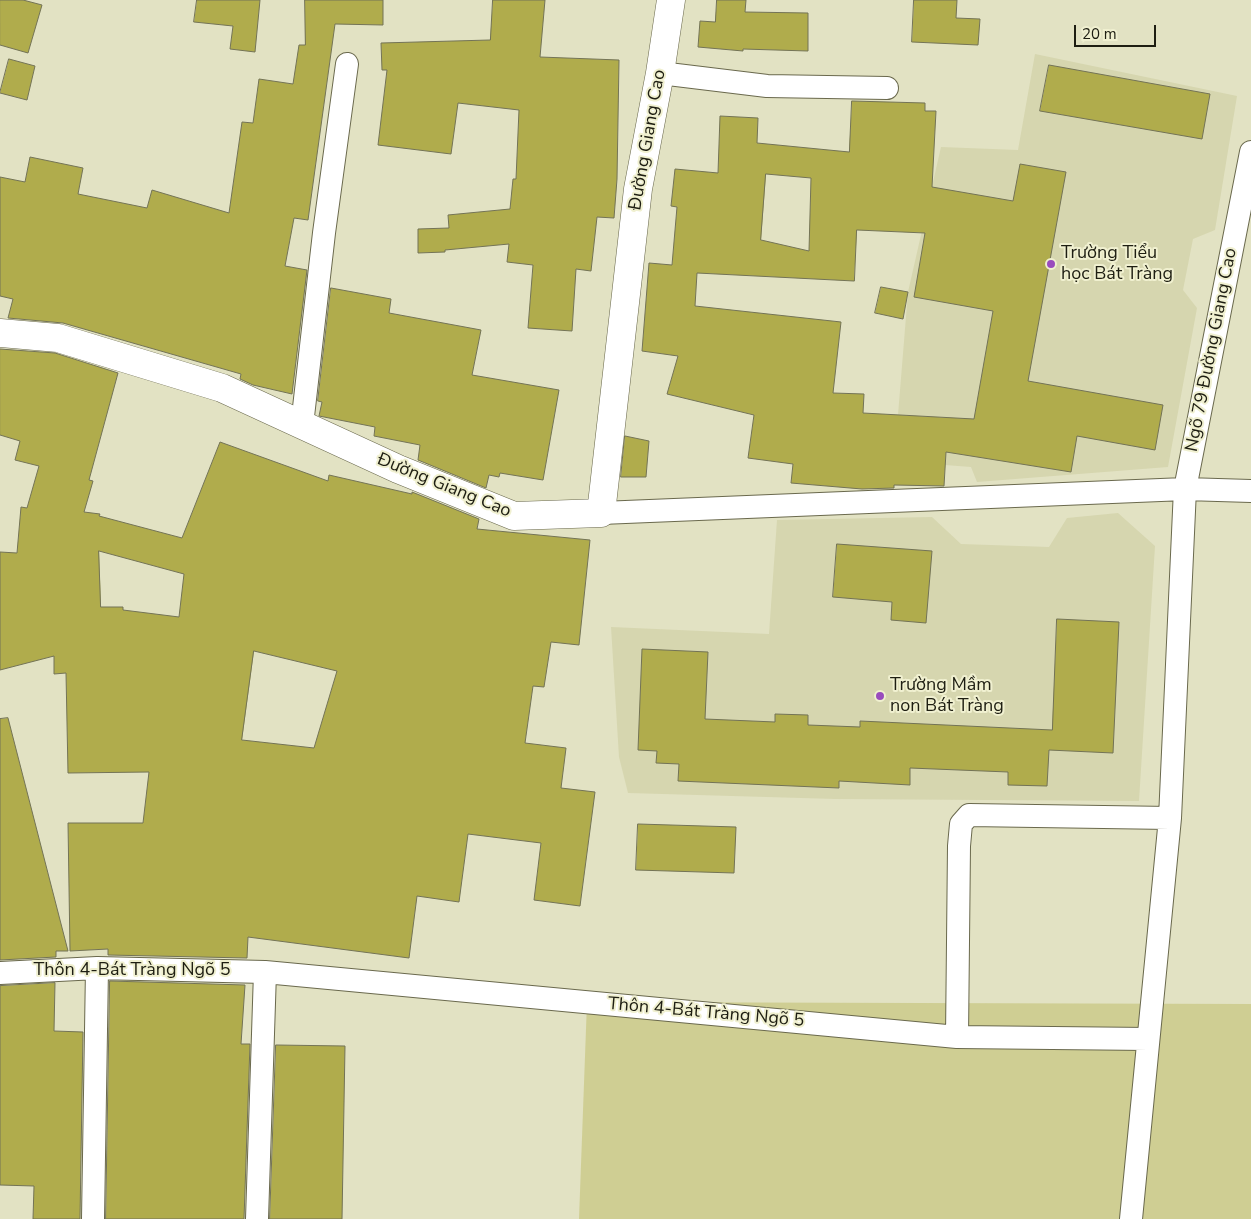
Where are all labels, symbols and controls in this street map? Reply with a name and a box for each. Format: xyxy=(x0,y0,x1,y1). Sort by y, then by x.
scale bar xyxy=(1076,15,1158,47)
text: 20 m xyxy=(1082,24,1117,44)
street label: Đường Giang Cao xyxy=(625,68,671,212)
place label: Trường Tiểu học Bát Tràng xyxy=(1061,243,1173,286)
street label: Ngõ 79 Đường Giang Cao xyxy=(1182,246,1242,454)
marker: Trường Tiểu học Bát Tràng xyxy=(1045,258,1057,270)
street label: Đường Giang Cao xyxy=(374,449,514,523)
place label: Trường Mầm non Bát Tràng xyxy=(890,675,1004,718)
marker: Trường Mầm non Bát Tràng xyxy=(874,690,886,702)
street label: Thôn 4-Bát Tràng Ngõ 5 xyxy=(33,960,231,982)
street label: Thôn 4-Bát Tràng Ngõ 5 xyxy=(607,994,805,1032)

